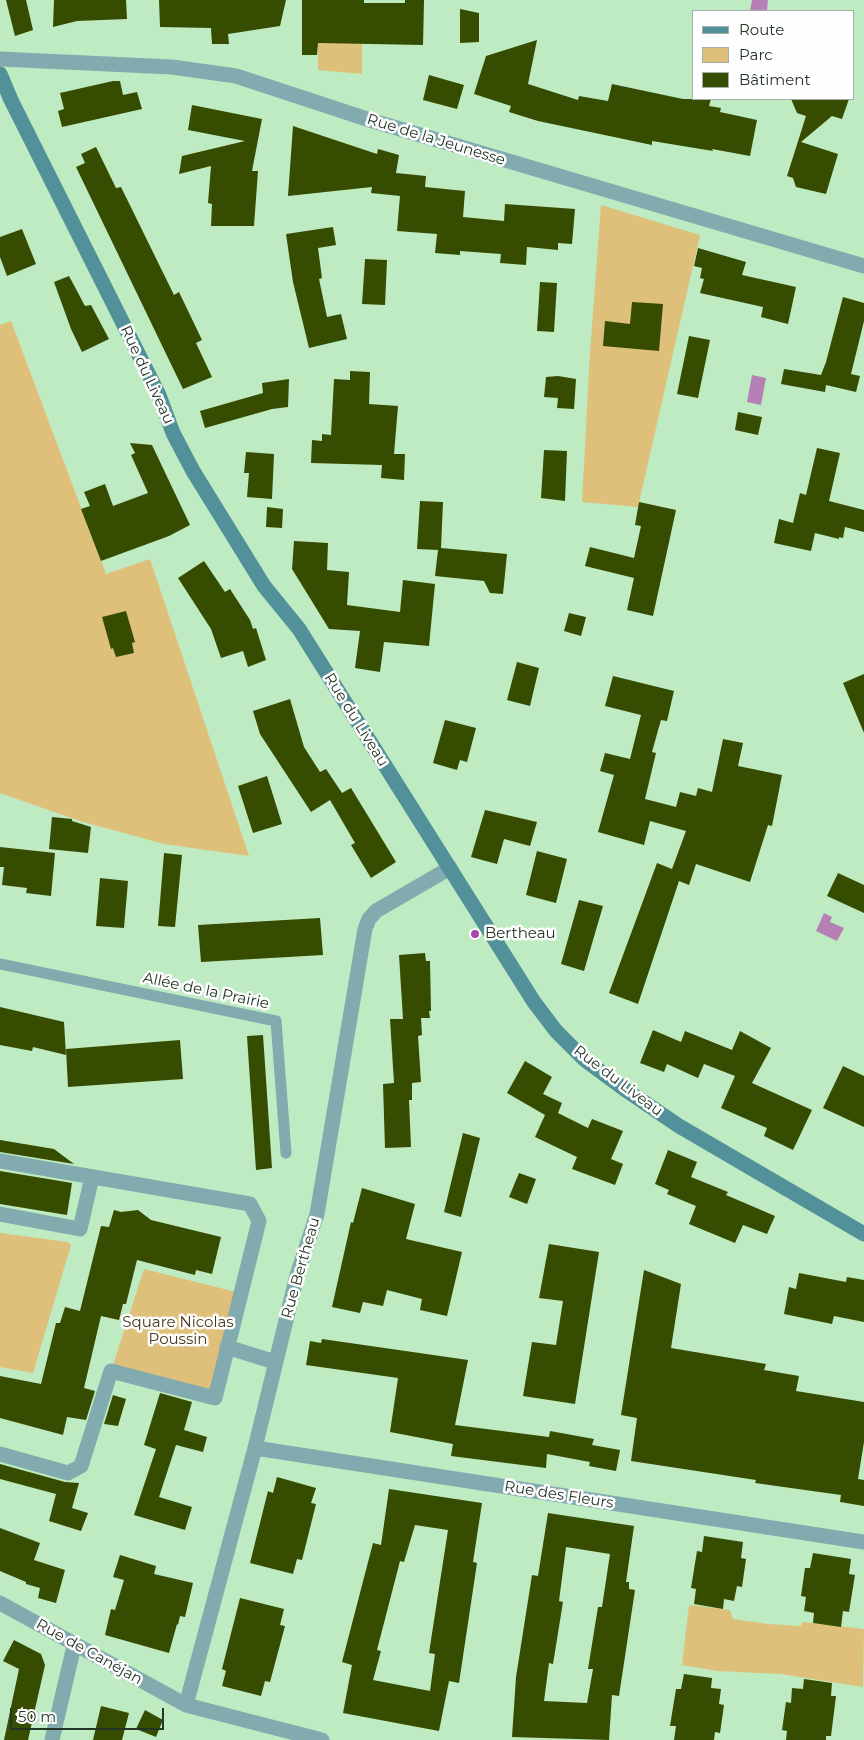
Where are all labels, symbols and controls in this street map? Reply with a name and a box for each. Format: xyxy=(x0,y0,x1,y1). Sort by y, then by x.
legend xyxy=(692,10,854,100)
text: Route xyxy=(739,20,784,39)
text: Parc xyxy=(739,45,773,64)
text: Bâtiment xyxy=(739,70,811,89)
street label: Rue de la Jeunesse xyxy=(365,110,507,170)
street label: Rue du Liveau xyxy=(116,323,178,427)
street label: Rue du Liveau xyxy=(320,670,392,770)
place label: Bertheau xyxy=(485,925,556,943)
marker: Bertheau xyxy=(469,928,481,940)
street label: Allée de la Prairie xyxy=(141,969,271,1013)
street label: Rue du Liveau xyxy=(570,1042,666,1120)
street label: Rue Bertheau xyxy=(278,1215,324,1321)
park label: Square Nicolas Poussin xyxy=(122,1314,234,1349)
street label: Rue des Fleurs xyxy=(503,1477,615,1513)
street label: Rue de Canéjan xyxy=(33,1615,145,1689)
scale bar xyxy=(12,1698,166,1730)
text: 50 m xyxy=(18,1707,56,1726)

